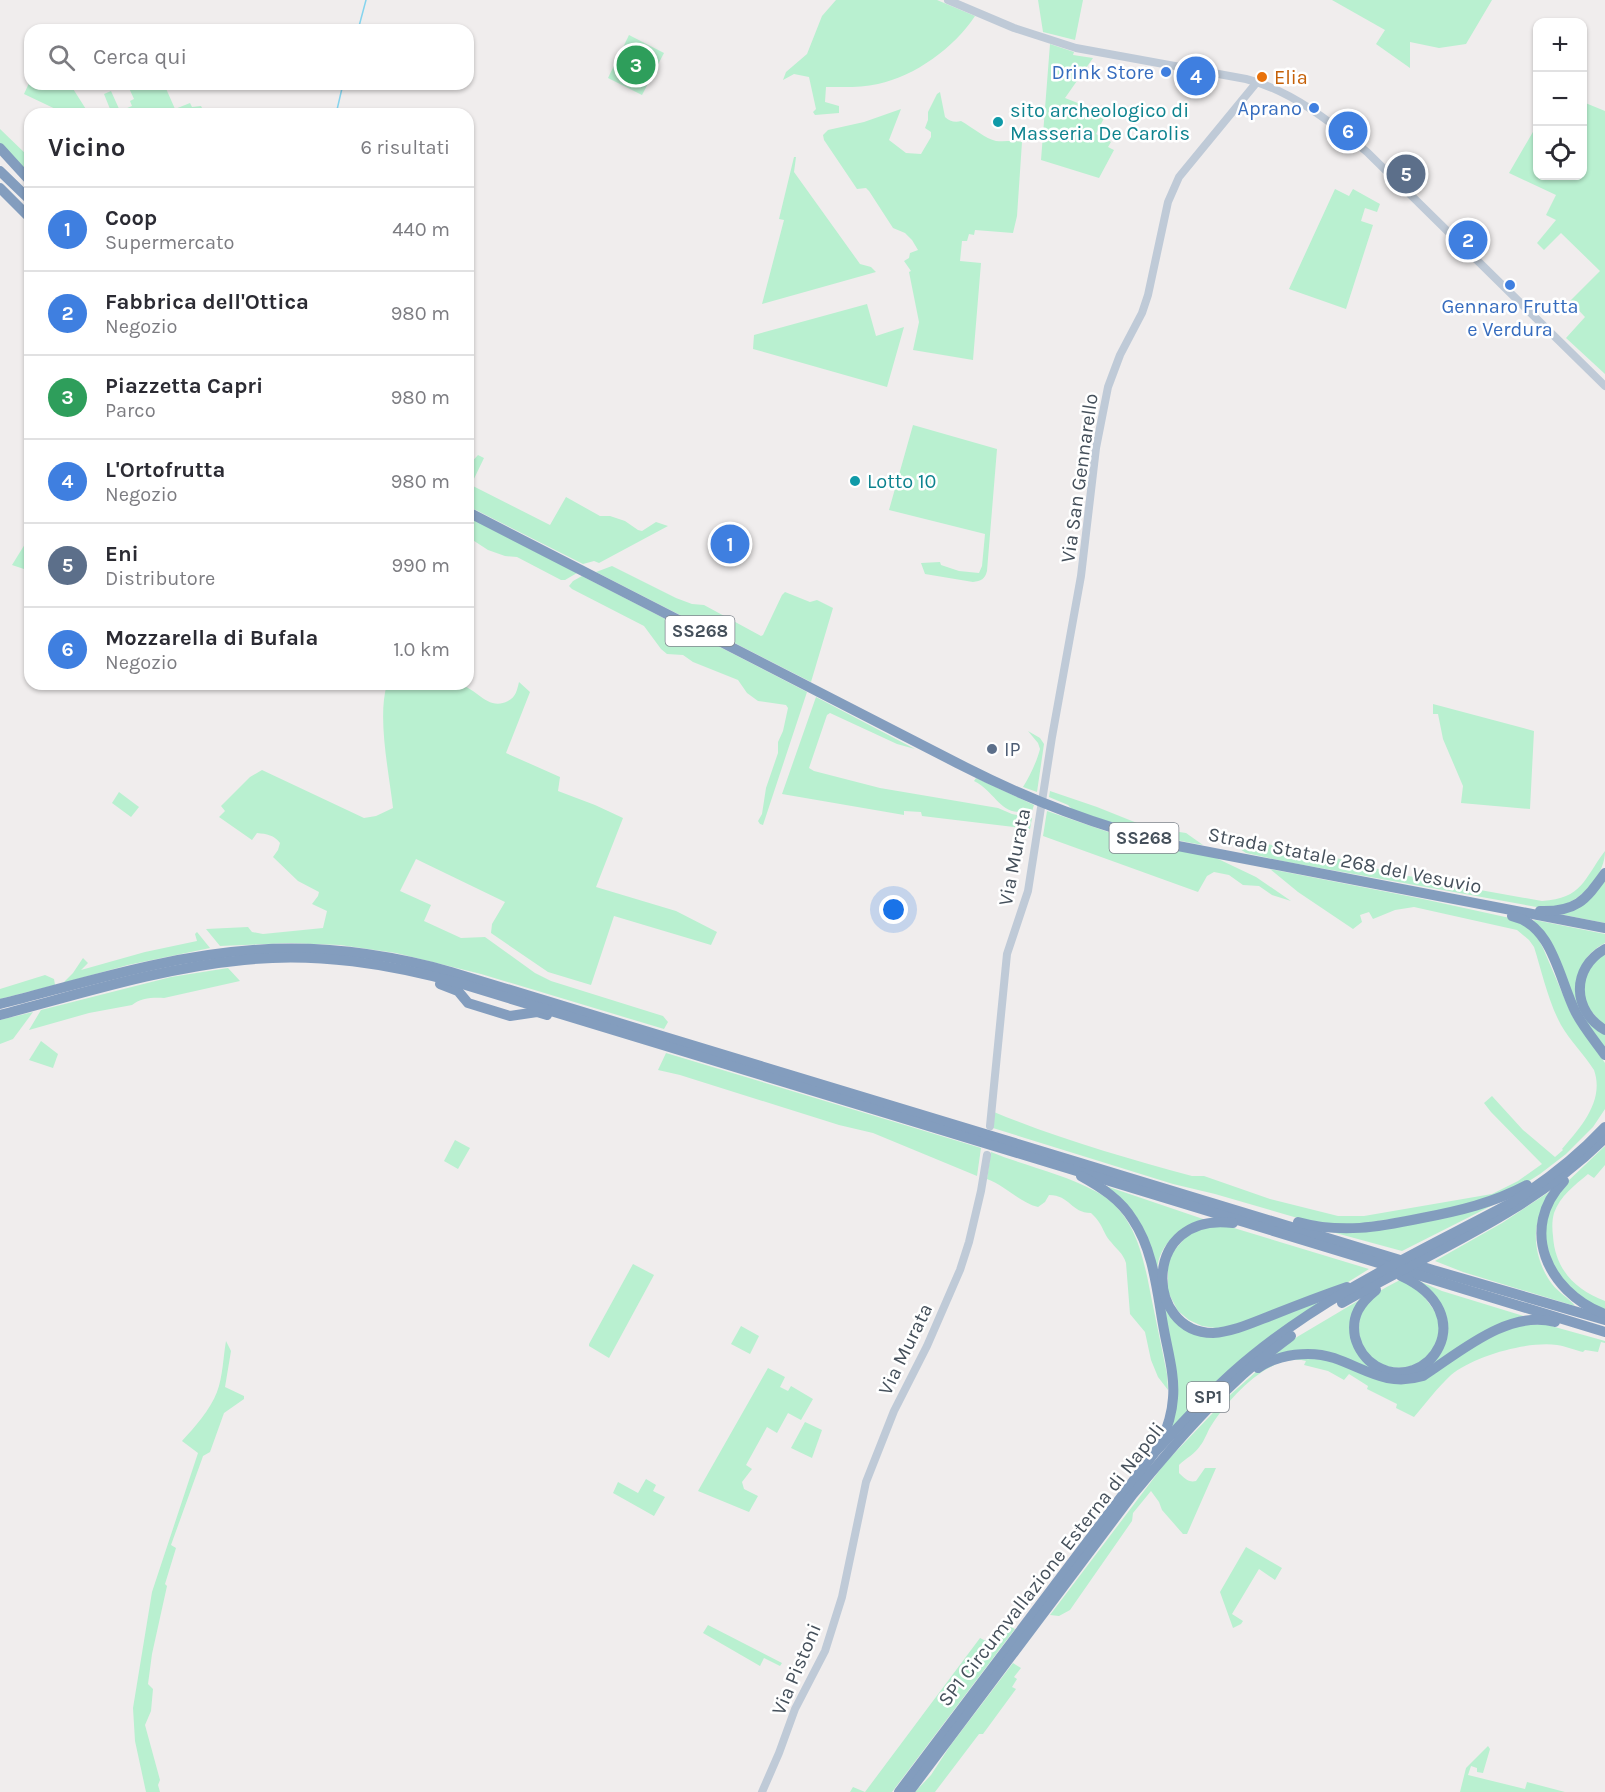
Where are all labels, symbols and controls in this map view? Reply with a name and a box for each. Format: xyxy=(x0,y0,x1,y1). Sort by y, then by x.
map controls xyxy=(1533,18,1587,180)
button: + xyxy=(1533,18,1587,72)
search box xyxy=(24,24,474,90)
icon: search xyxy=(45,41,78,74)
pin: 3 xyxy=(616,42,656,88)
text: Cerca qui xyxy=(93,44,187,70)
pin: 4 xyxy=(1176,54,1216,98)
place label: Drink Store xyxy=(1051,61,1154,84)
marker: Drink Store xyxy=(1159,65,1173,79)
place label: Elia xyxy=(1274,66,1308,89)
marker: Elia xyxy=(1255,70,1269,84)
button: − xyxy=(1533,72,1587,126)
place label: Aprano xyxy=(1238,97,1302,120)
place label: sito archeologico di Masseria De Carolis xyxy=(1010,99,1190,145)
marker: Aprano xyxy=(1307,101,1321,115)
pin: 6 xyxy=(1328,108,1368,154)
marker: sito archeologico di Masseria De Carolis xyxy=(991,115,1005,129)
button: locate xyxy=(1533,126,1587,180)
text: Vicino xyxy=(48,132,125,163)
text: 6 risultati xyxy=(360,136,450,159)
pin: 5 xyxy=(1386,152,1426,196)
text: Coop xyxy=(105,205,157,231)
text: 1 xyxy=(64,218,71,241)
text: 440 m xyxy=(392,218,450,241)
pin: 2 xyxy=(1448,218,1488,262)
text: Supermercato xyxy=(105,231,234,254)
marker: Gennaro Frutta e Verdura xyxy=(1503,278,1517,292)
text: Fabbrica dell'Ottica xyxy=(105,289,309,315)
place label: Gennaro Frutta e Verdura xyxy=(1441,295,1579,341)
text: 2 xyxy=(61,302,74,325)
text: 980 m xyxy=(391,302,450,325)
text: Negozio xyxy=(105,315,178,338)
text: Piazzetta Capri xyxy=(105,373,263,399)
text: 3 xyxy=(61,386,74,409)
text: 980 m xyxy=(391,386,450,409)
street label: Via San Gennarello xyxy=(1056,392,1103,564)
text: Parco xyxy=(105,399,156,422)
text: L'Ortofrutta xyxy=(105,457,225,483)
text: 4 xyxy=(62,470,73,493)
text: 980 m xyxy=(391,470,450,493)
place label: Lotto 10 xyxy=(867,470,936,493)
marker: Lotto 10 xyxy=(848,474,862,488)
text: Negozio xyxy=(105,483,178,506)
pin: 1 xyxy=(710,522,750,566)
text: Eni xyxy=(105,541,139,567)
text: 5 xyxy=(62,554,73,577)
text: 990 m xyxy=(391,554,450,577)
text: Distributore xyxy=(105,567,215,590)
road number: SS268 xyxy=(666,616,734,646)
text: Mozzarella di Bufala xyxy=(105,625,318,651)
text: 6 xyxy=(61,638,74,661)
text: 1.0 km xyxy=(393,638,450,661)
text: Negozio xyxy=(105,651,178,674)
place label: IP xyxy=(1004,738,1021,761)
marker: IP xyxy=(985,742,999,756)
street label: Via Murata xyxy=(994,806,1035,908)
road number: SS268 xyxy=(1110,823,1178,853)
street label: Strada Statale 268 del Vesuvio xyxy=(1206,823,1484,898)
your location xyxy=(879,895,908,924)
street label: Via Murata xyxy=(873,1300,937,1399)
road number: SP1 xyxy=(1187,1382,1229,1412)
street label: SP1 Circumvallazione Esterna di Napoli xyxy=(933,1418,1169,1711)
street label: Via Pistoni xyxy=(767,1620,826,1718)

